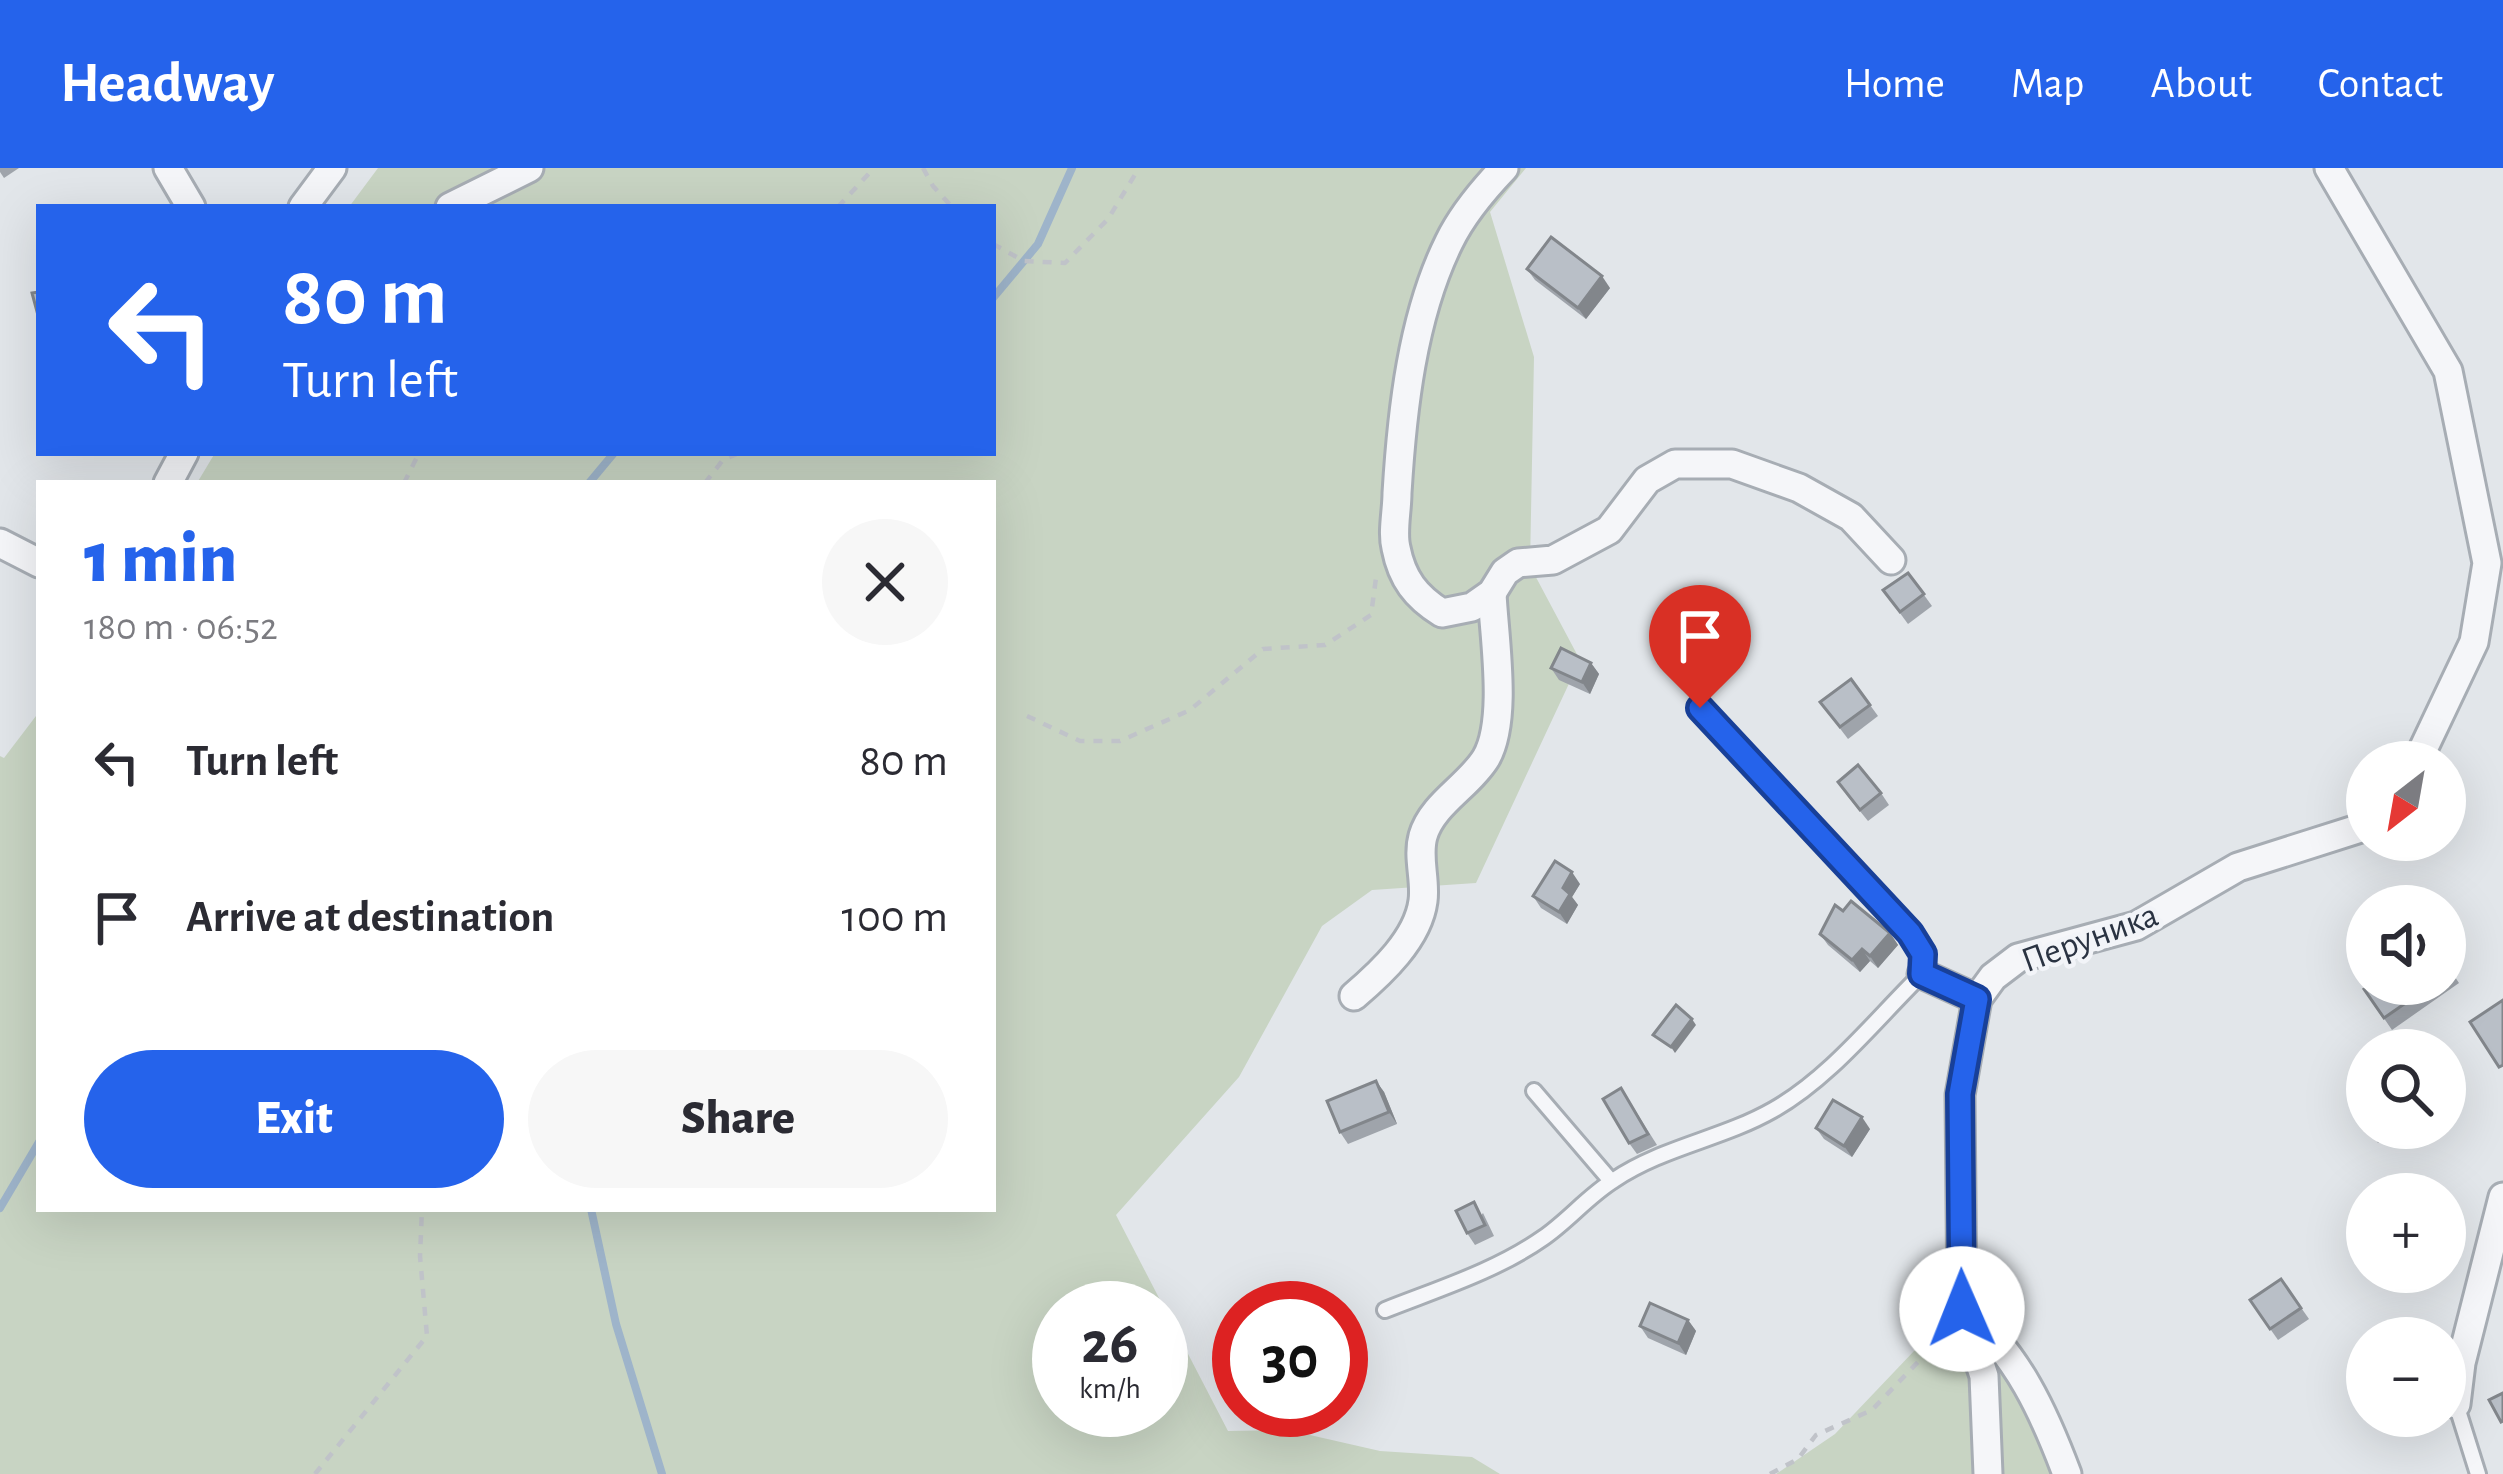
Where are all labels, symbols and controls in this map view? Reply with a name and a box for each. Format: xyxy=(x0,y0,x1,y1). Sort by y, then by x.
text: Headway xyxy=(60,55,274,112)
text: Home xyxy=(1844,63,1945,105)
text: Map xyxy=(2011,63,2084,105)
text: About xyxy=(2150,63,2252,105)
text: Contact xyxy=(2318,63,2443,105)
icon: left xyxy=(84,252,240,408)
text: 80 m xyxy=(282,256,448,340)
text: Turn left xyxy=(282,354,458,408)
button: close xyxy=(822,519,948,645)
text: 1 min xyxy=(84,523,237,595)
pin xyxy=(1649,585,1751,708)
icon: arrive xyxy=(1667,603,1733,669)
text: 180 m · 06:52 xyxy=(84,608,278,647)
icon: left xyxy=(84,729,150,795)
text: Turn left xyxy=(186,739,338,784)
text: 80 m xyxy=(859,739,948,784)
north arrow xyxy=(2346,741,2466,861)
map controls xyxy=(2346,741,2466,1437)
icon: arrive xyxy=(84,885,150,951)
button: sound xyxy=(2346,885,2466,1005)
text: Arrive at destination xyxy=(186,895,554,940)
text: 100 m xyxy=(842,895,948,940)
street label: Перуника xyxy=(2016,897,2163,979)
button: search xyxy=(2346,1029,2466,1149)
button: Exit xyxy=(84,1050,504,1188)
button: Share xyxy=(528,1050,948,1188)
button: + xyxy=(2346,1173,2466,1293)
position arrow xyxy=(1899,1246,2025,1372)
speed limit sign: 30 xyxy=(1212,1281,1368,1437)
text: 26 xyxy=(1081,1314,1139,1374)
button: − xyxy=(2346,1317,2466,1437)
text: km/h xyxy=(1079,1374,1141,1404)

